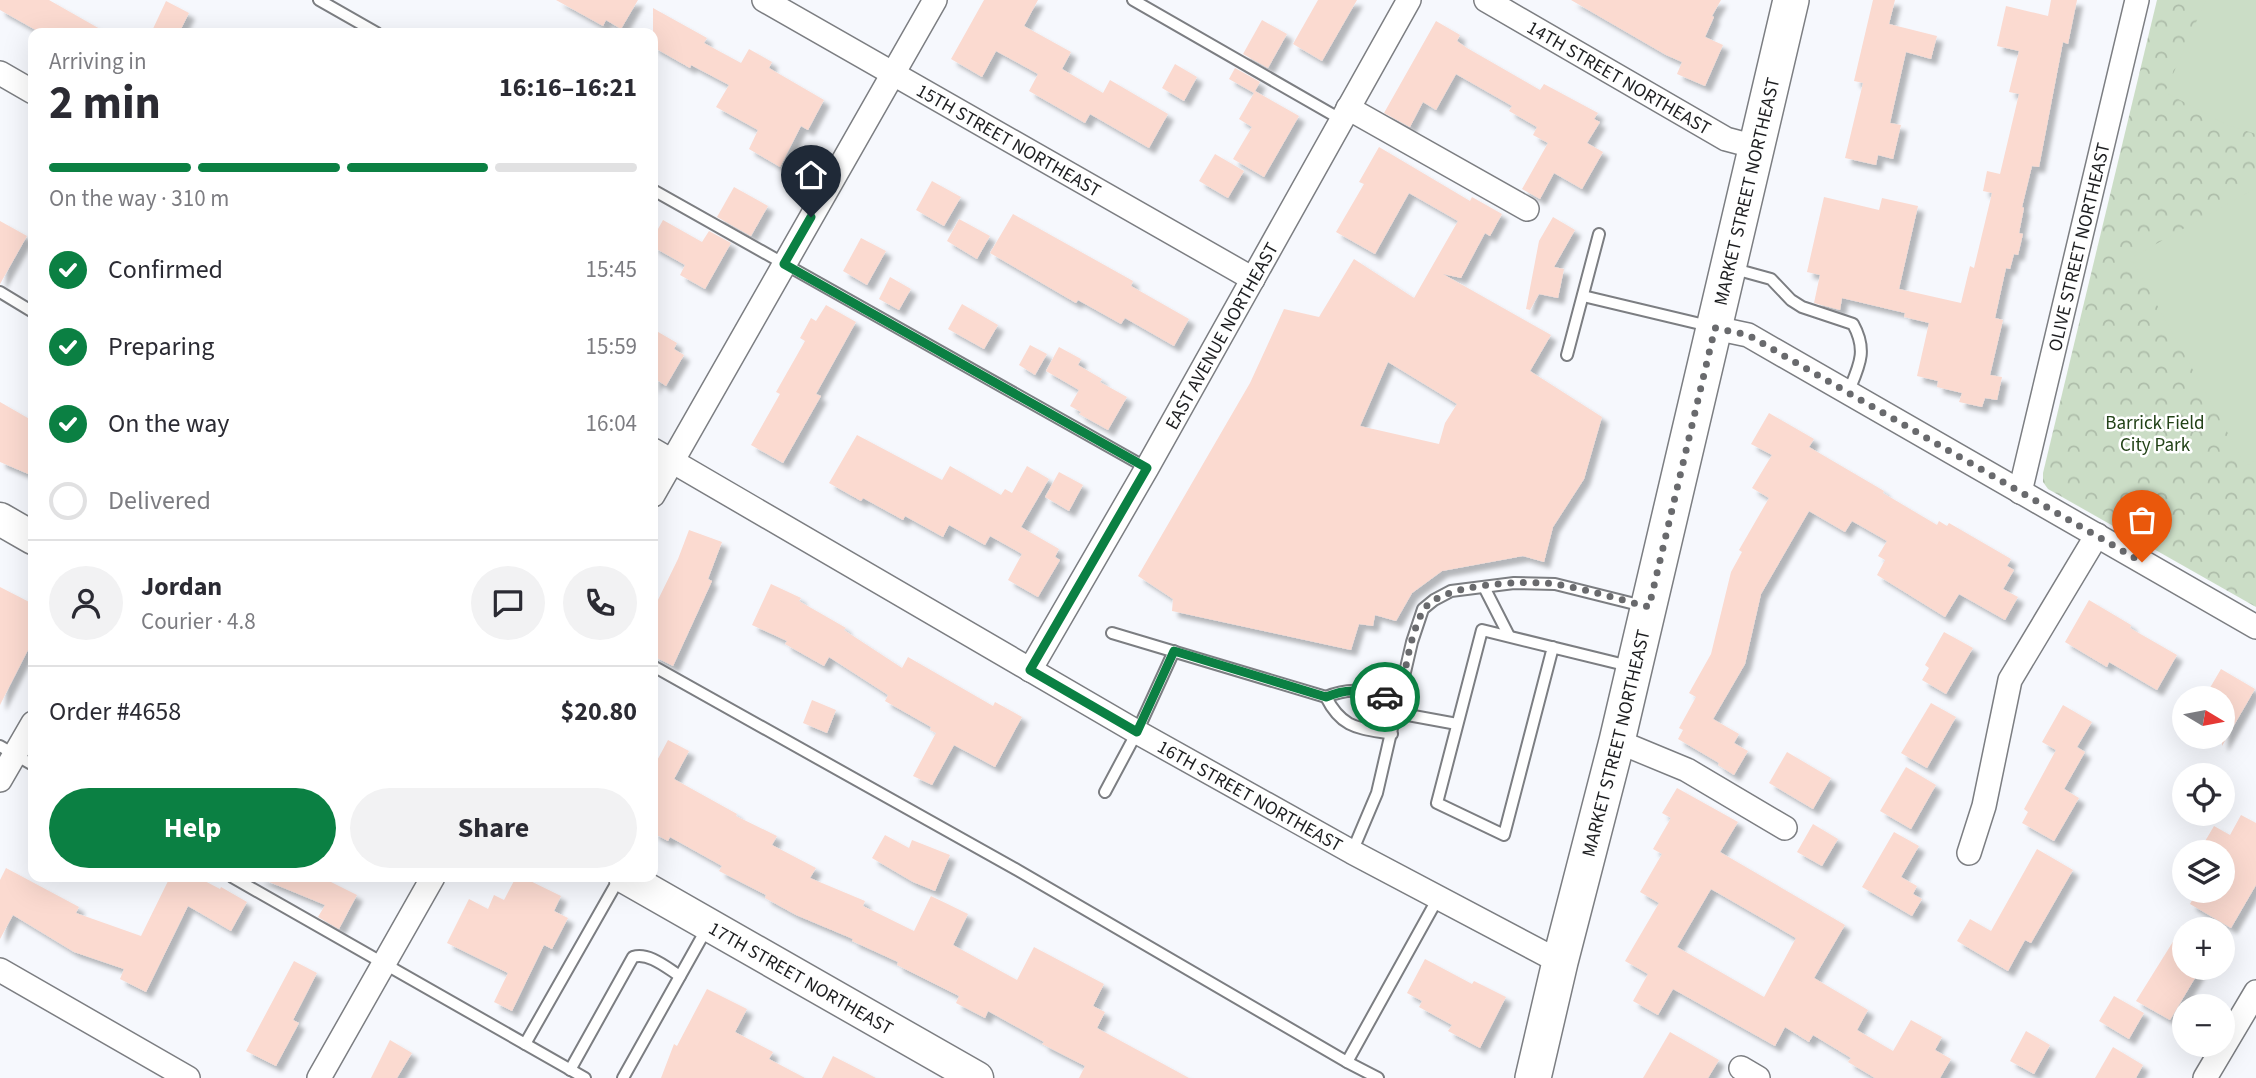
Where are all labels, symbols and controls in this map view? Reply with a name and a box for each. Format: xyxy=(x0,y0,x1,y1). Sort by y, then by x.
street label: 14TH STREET NORTHEAST xyxy=(1522,15,1715,142)
text: Arriving in xyxy=(49,45,147,78)
text: 16:16–16:21 xyxy=(499,69,637,106)
text: 2 min xyxy=(49,71,161,136)
street label: MARKET STREET NORTHEAST xyxy=(1708,75,1787,308)
street label: 15TH STREET NORTHEAST xyxy=(911,78,1105,204)
street label: OLIVE STREET NORTHEAST xyxy=(2042,140,2118,354)
pin xyxy=(781,145,841,217)
icon: home xyxy=(792,156,830,194)
text: On the way · 310 m xyxy=(49,182,229,215)
street label: EAST AVENUE NORTHEAST xyxy=(1159,238,1286,435)
icon: check xyxy=(49,251,87,289)
text: Confirmed xyxy=(108,251,223,288)
text: 15:45 xyxy=(586,253,637,286)
icon: check xyxy=(49,328,87,366)
text: Preparing xyxy=(108,328,214,365)
text: 15:59 xyxy=(586,330,637,363)
icon: check xyxy=(49,405,87,443)
text: On the way xyxy=(108,405,229,442)
text: 16:04 xyxy=(586,407,637,440)
park label: Barrick Field City Park xyxy=(2105,410,2205,459)
text: Delivered xyxy=(108,482,211,519)
pin xyxy=(2112,490,2172,562)
icon: bag xyxy=(2123,501,2161,539)
button: person xyxy=(49,566,123,640)
button: chat xyxy=(471,566,545,640)
button: phone xyxy=(563,566,637,640)
text: Jordan xyxy=(141,568,222,605)
text: Courier · 4.8 xyxy=(141,605,256,638)
street label: MARKET STREET NORTHEAST xyxy=(1576,627,1658,860)
courier xyxy=(1350,662,1420,732)
icon: car xyxy=(1366,678,1404,716)
north arrow xyxy=(2172,686,2235,749)
map controls xyxy=(2172,686,2235,1057)
text: Order #4658 xyxy=(49,693,181,730)
text: $20.80 xyxy=(561,693,637,730)
street label: 16TH STREET NORTHEAST xyxy=(1152,734,1347,859)
button: locate xyxy=(2172,763,2235,826)
button: Help xyxy=(49,788,336,868)
button: Share xyxy=(350,788,637,868)
button: layers xyxy=(2172,840,2235,903)
street label: 17TH STREET NORTHEAST xyxy=(703,916,898,1042)
button: + xyxy=(2172,917,2235,980)
button: − xyxy=(2172,994,2235,1057)

